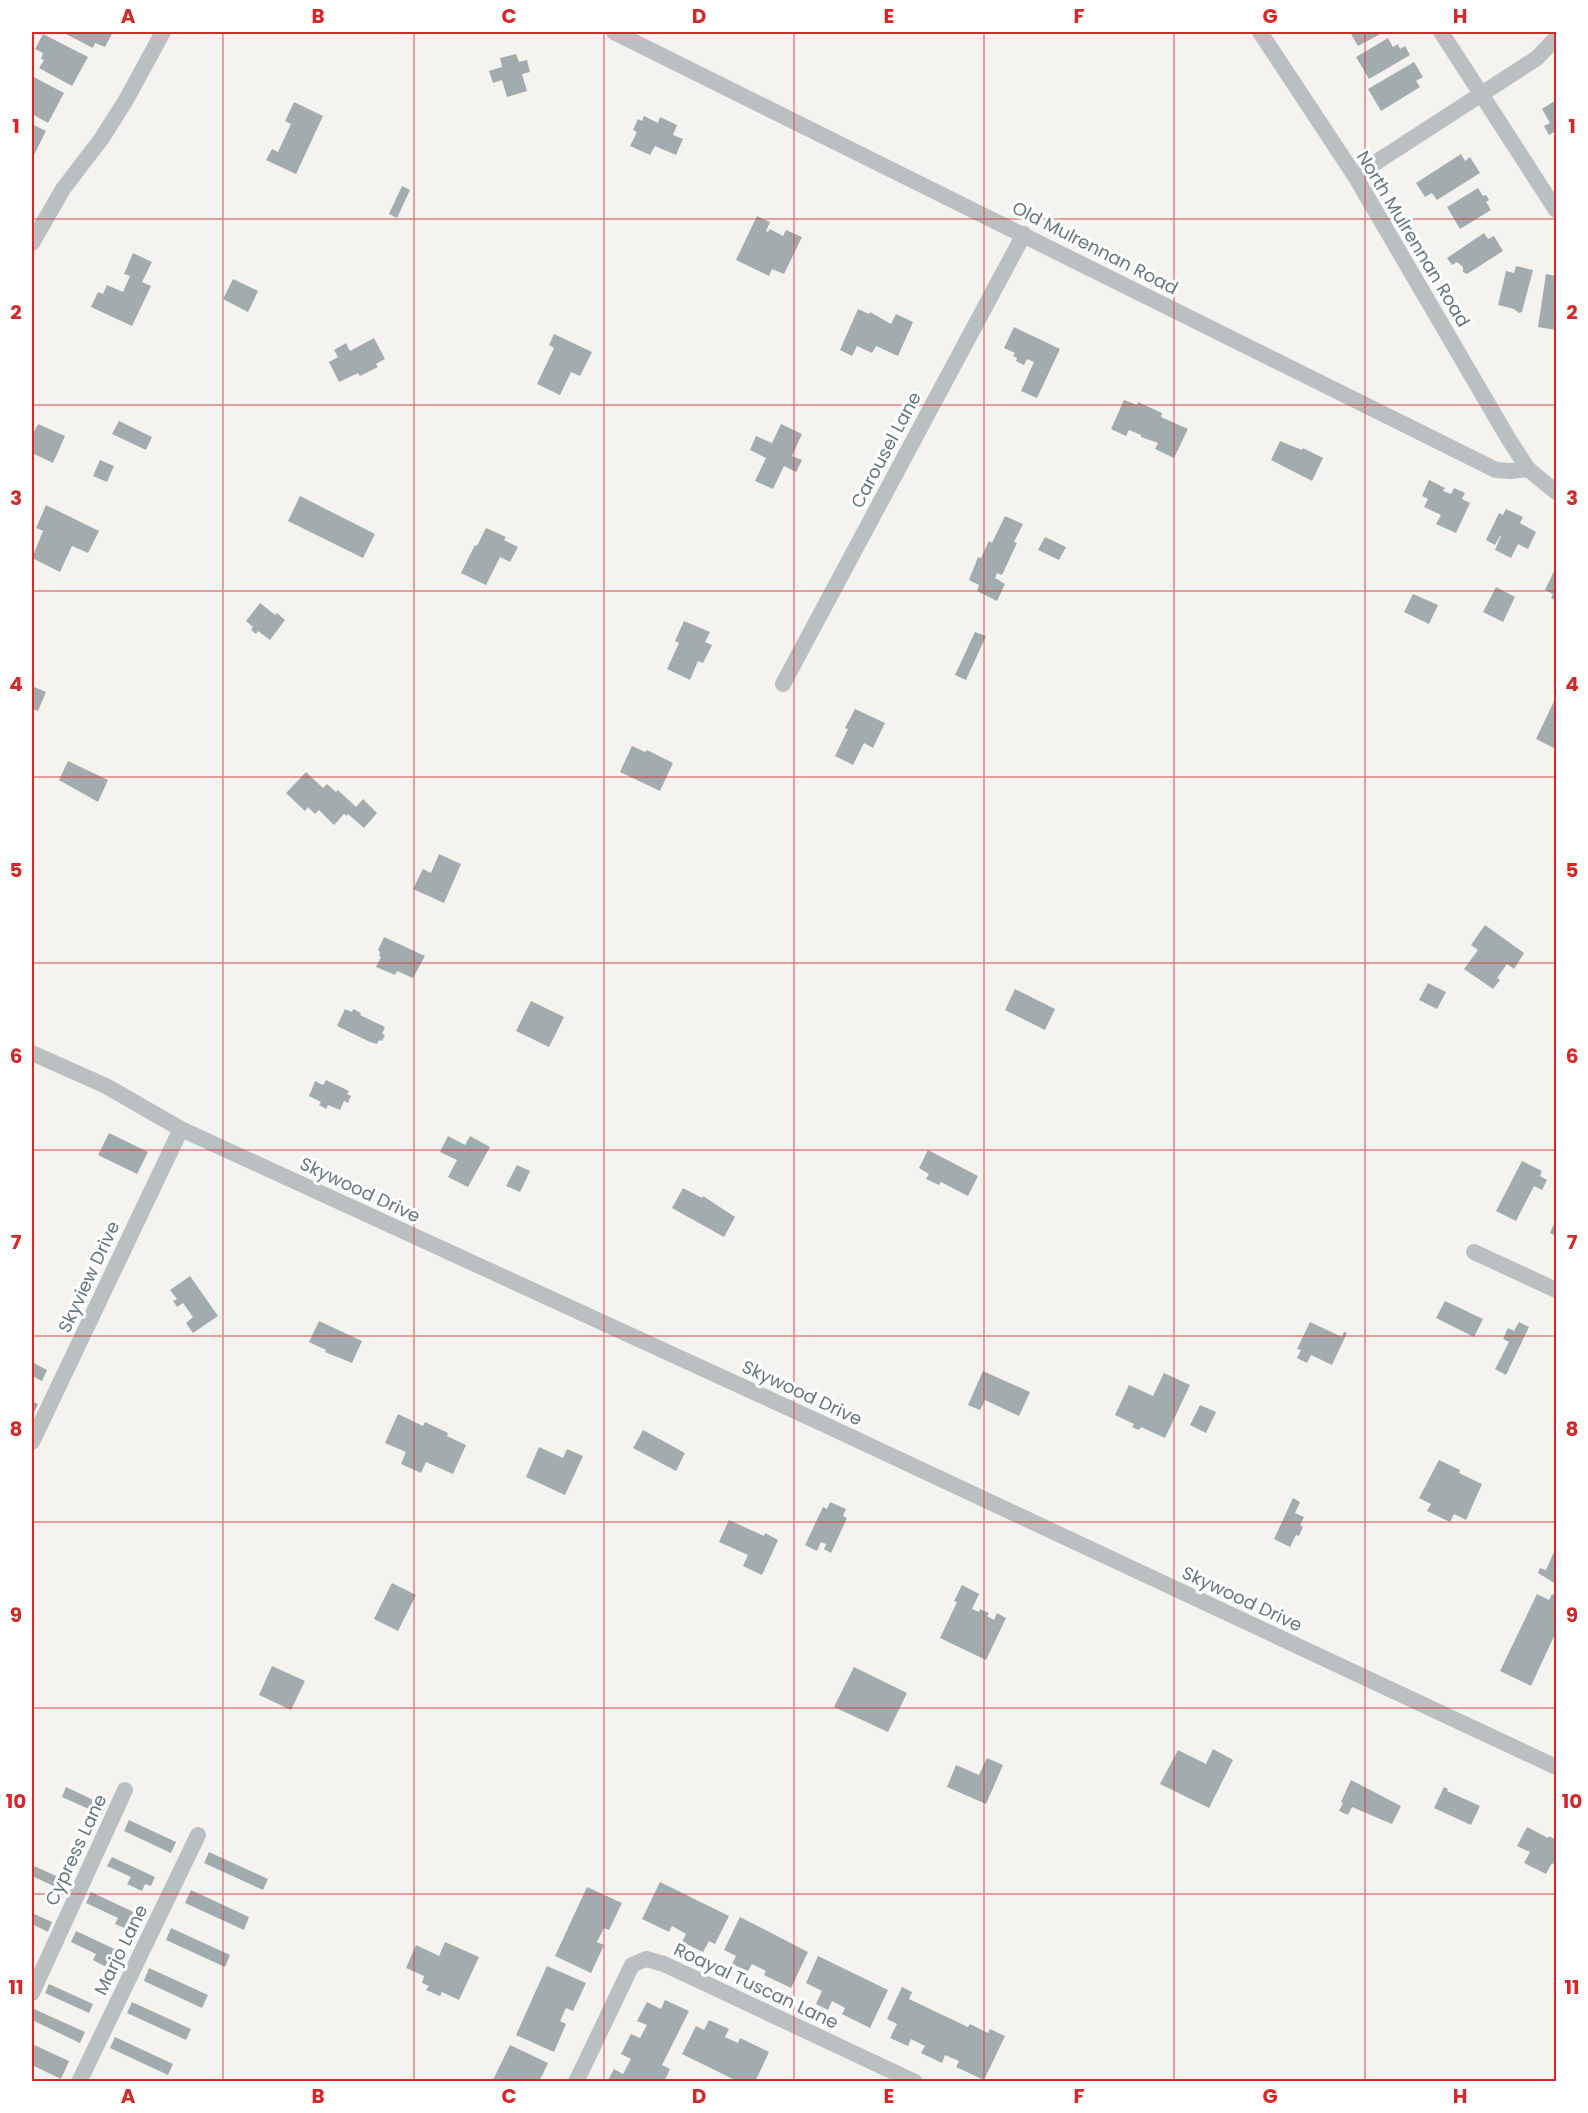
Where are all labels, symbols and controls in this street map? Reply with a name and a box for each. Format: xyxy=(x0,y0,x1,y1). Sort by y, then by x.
text: A xyxy=(121,2,136,30)
text: B xyxy=(311,2,325,30)
text: C xyxy=(501,2,517,30)
text: D xyxy=(692,2,706,30)
text: E xyxy=(884,2,894,30)
text: F xyxy=(1074,2,1085,30)
text: G xyxy=(1262,2,1278,30)
text: H xyxy=(1453,2,1467,30)
text: 1 xyxy=(12,112,20,140)
text: 1 xyxy=(1568,112,1576,140)
street label: North Mulrennan Road xyxy=(1351,146,1476,332)
street label: Old Mulrennan Road xyxy=(1008,195,1183,300)
text: 2 xyxy=(10,298,22,326)
text: 2 xyxy=(1566,298,1578,326)
street label: Carousel Lane xyxy=(844,387,927,512)
text: 3 xyxy=(10,484,22,512)
text: 3 xyxy=(1566,484,1578,512)
text: 4 xyxy=(9,670,23,698)
text: 4 xyxy=(1565,670,1579,698)
text: 5 xyxy=(10,856,23,884)
text: 5 xyxy=(1566,856,1579,884)
text: 6 xyxy=(10,1042,22,1070)
text: 6 xyxy=(1566,1042,1578,1070)
street label: Skywood Drive xyxy=(296,1151,424,1228)
street label: Skyview Drive xyxy=(52,1217,125,1337)
text: 7 xyxy=(11,1228,22,1256)
text: 7 xyxy=(1567,1228,1578,1256)
street label: Skywood Drive xyxy=(738,1354,866,1431)
text: 8 xyxy=(10,1415,22,1443)
text: 8 xyxy=(1566,1415,1578,1443)
street label: Skywood Drive xyxy=(1178,1560,1306,1637)
text: 9 xyxy=(10,1601,22,1629)
text: 9 xyxy=(1566,1601,1578,1629)
text: 10 xyxy=(6,1787,26,1815)
text: 10 xyxy=(1562,1787,1582,1815)
street label: Cypress Lane xyxy=(39,1790,112,1910)
street label: Marjo Lane xyxy=(88,1900,153,1999)
street label: Roayal Tuscan Lane xyxy=(670,1936,843,2035)
text: 11 xyxy=(8,1973,24,2001)
text: 11 xyxy=(1564,1973,1580,2001)
text: A xyxy=(121,2082,136,2110)
text: B xyxy=(311,2082,325,2110)
text: C xyxy=(501,2082,517,2110)
text: D xyxy=(692,2082,706,2110)
text: E xyxy=(884,2082,894,2110)
text: F xyxy=(1074,2082,1085,2110)
text: G xyxy=(1262,2082,1278,2110)
text: H xyxy=(1453,2082,1467,2110)

